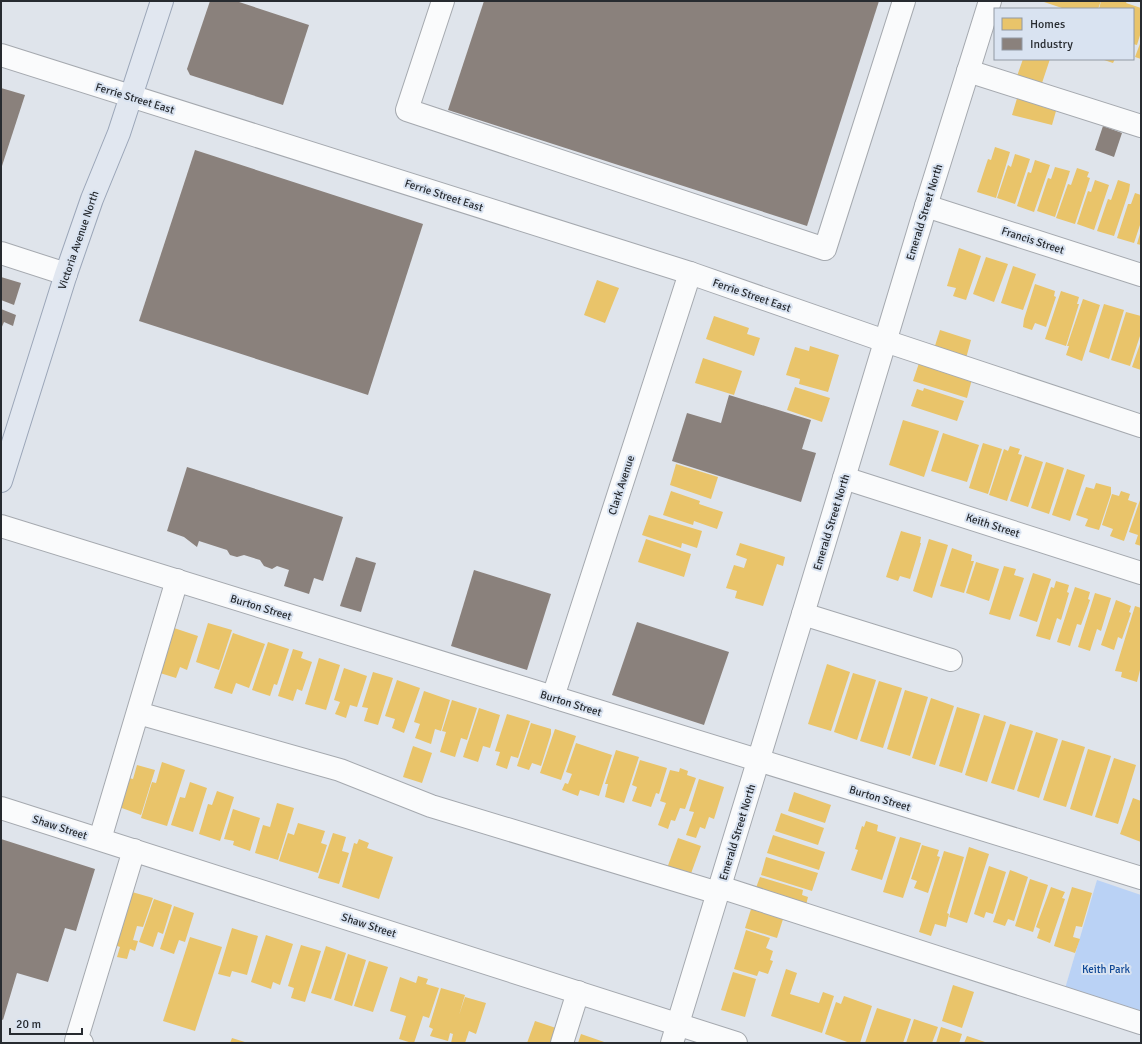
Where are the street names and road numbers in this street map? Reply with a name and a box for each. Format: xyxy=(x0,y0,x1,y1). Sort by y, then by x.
street label: Ferrie Street East xyxy=(94,80,176,117)
street label: Emerald Street North xyxy=(904,162,945,262)
street label: Ferrie Street East xyxy=(403,177,485,214)
street label: Victoria Avenue North xyxy=(56,189,101,291)
street label: Francis Street xyxy=(1000,224,1066,257)
street label: Ferrie Street East xyxy=(711,276,793,315)
street label: Clark Avenue xyxy=(606,454,637,517)
street label: Emerald Street North xyxy=(811,472,852,572)
street label: Keith Street xyxy=(964,511,1021,540)
street label: Burton Street xyxy=(229,592,293,623)
street label: Burton Street xyxy=(539,688,603,719)
street label: Emerald Street North xyxy=(717,782,758,882)
street label: Burton Street xyxy=(848,783,912,814)
street label: Shaw Street xyxy=(31,813,89,842)
street label: Shaw Street xyxy=(340,911,398,940)

